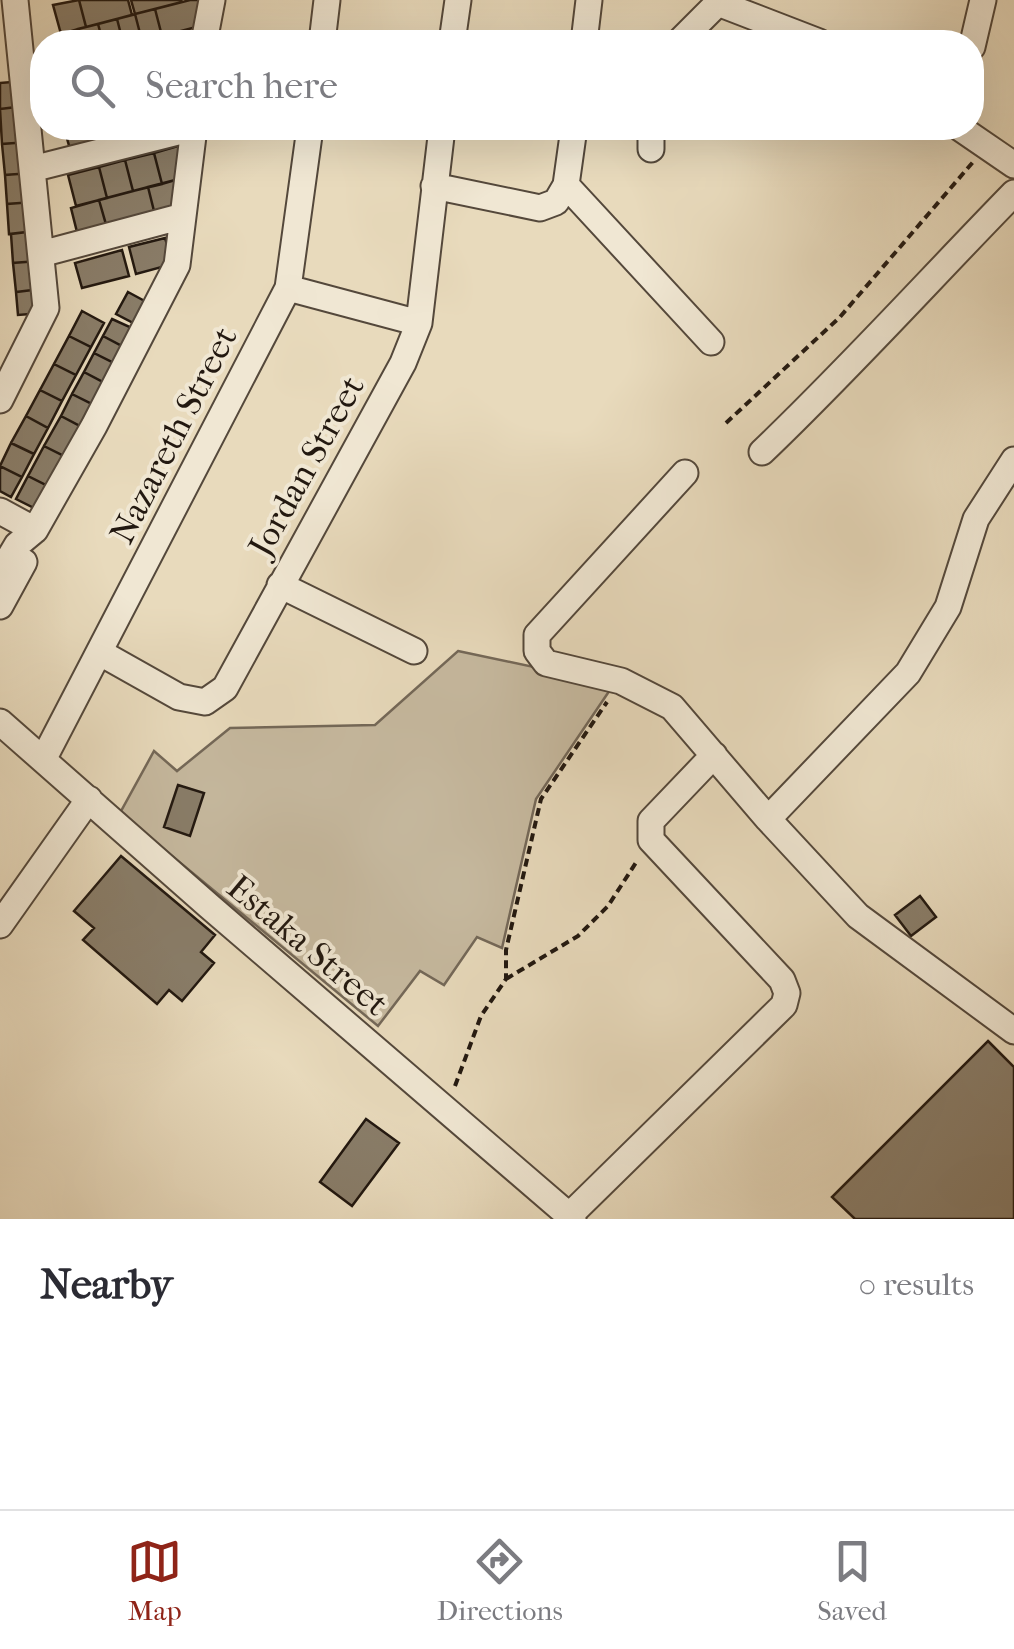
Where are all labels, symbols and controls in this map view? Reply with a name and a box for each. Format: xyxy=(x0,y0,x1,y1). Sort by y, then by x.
search box xyxy=(30,30,984,140)
icon: search xyxy=(65,58,120,113)
text: Search here xyxy=(145,63,338,108)
street label: Nazareth Street xyxy=(101,320,246,550)
street label: Jordan Street xyxy=(239,368,373,566)
street label: Estaka Street xyxy=(219,866,397,1025)
text: Nearby xyxy=(40,1260,172,1309)
text: 0 results xyxy=(858,1266,974,1303)
tab: Map xyxy=(127,1534,182,1627)
tab: Directions xyxy=(437,1534,563,1627)
tab: Saved xyxy=(817,1534,887,1627)

